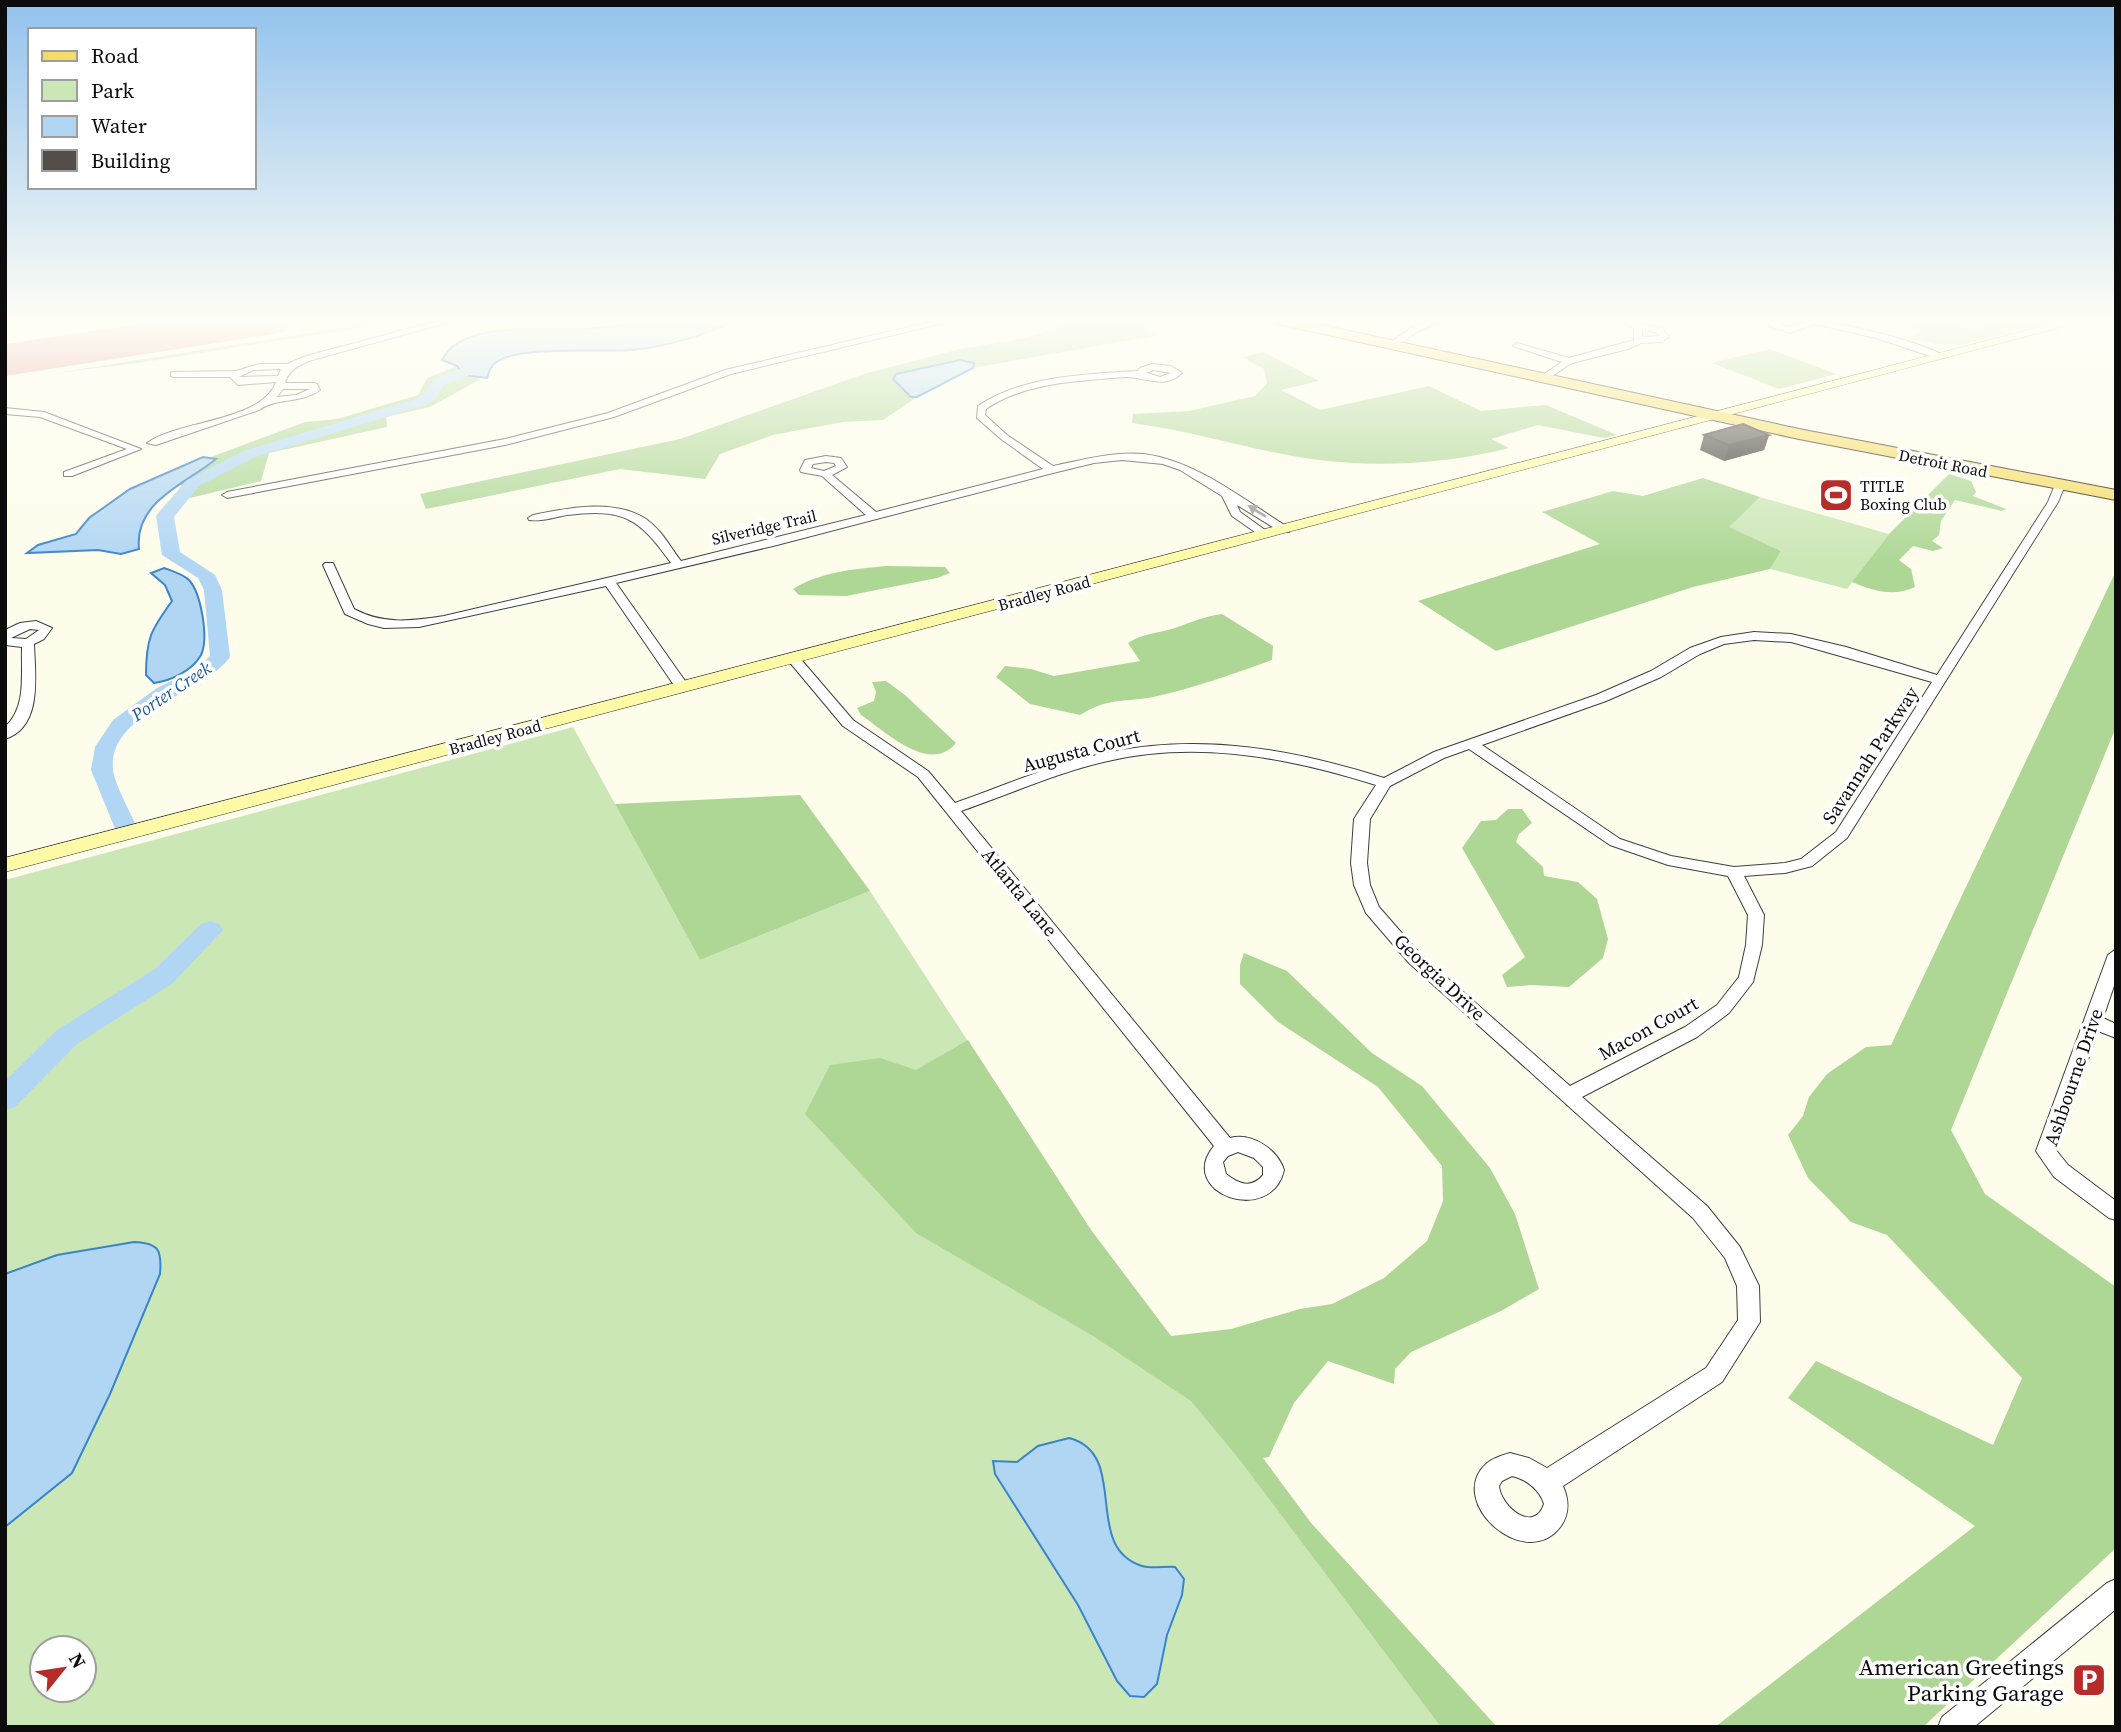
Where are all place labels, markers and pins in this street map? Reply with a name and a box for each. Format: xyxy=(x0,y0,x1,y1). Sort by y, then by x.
place label: TITLE Boxing Club xyxy=(1860,475,1947,515)
sports icon: TITLE Boxing Club xyxy=(1817,476,1855,514)
place label: American Greetings Parking Garage xyxy=(1859,1651,2064,1709)
parking icon: American Greetings Parking Garage xyxy=(2070,1661,2108,1699)

